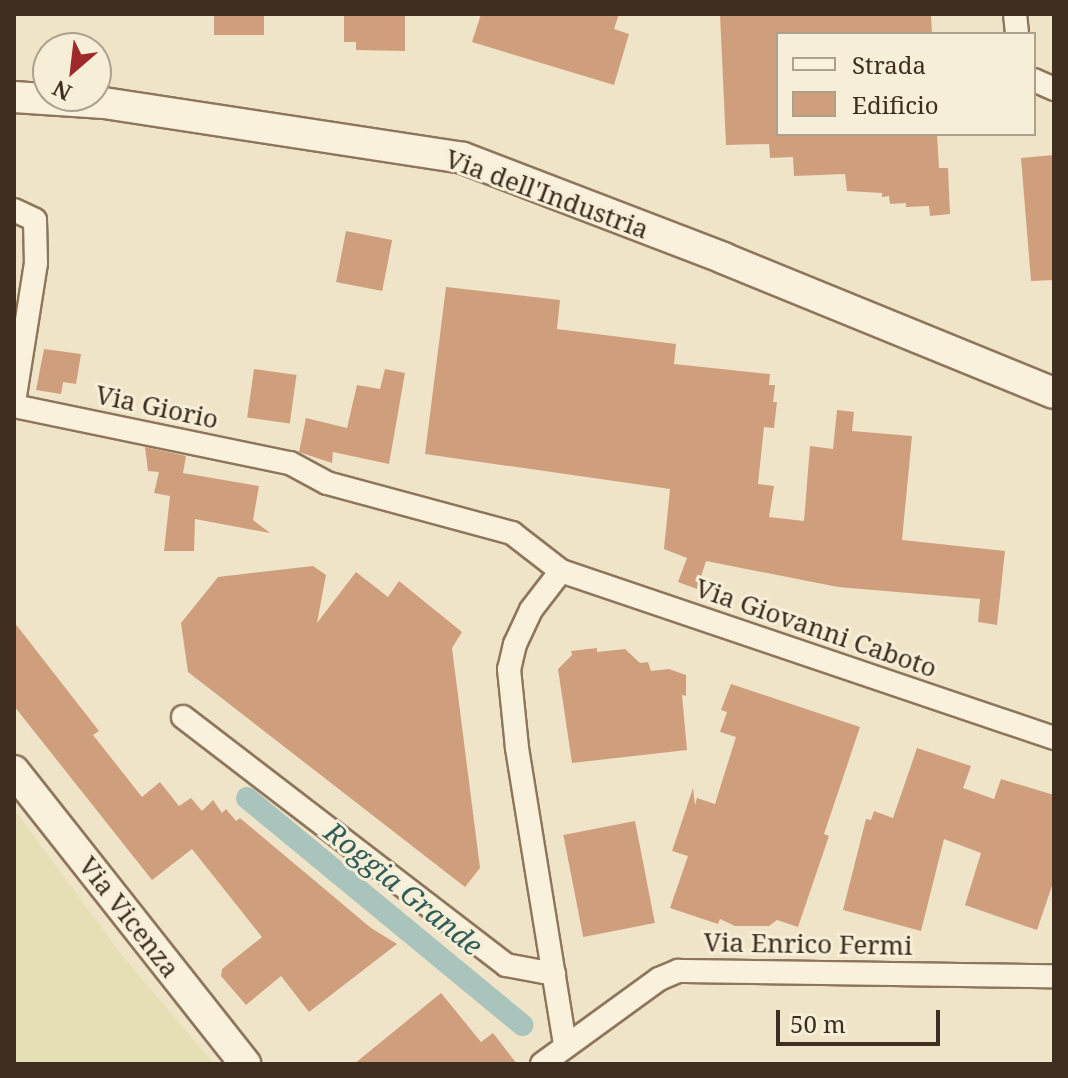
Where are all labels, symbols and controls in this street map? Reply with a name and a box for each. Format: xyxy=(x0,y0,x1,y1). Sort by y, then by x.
north arrow xyxy=(32,32,112,112)
legend xyxy=(776,32,1036,136)
text: Strada xyxy=(852,48,926,81)
text: N xyxy=(47,74,76,109)
text: Edificio xyxy=(852,88,939,121)
street label: Via dell'Industria xyxy=(441,143,653,245)
street label: Via Giorio xyxy=(93,379,221,435)
street label: Via Giovanni Caboto xyxy=(691,572,941,684)
water label: Roggia Grande xyxy=(318,814,490,962)
street label: Via Vicenza xyxy=(72,850,186,984)
street label: Via Enrico Fermi xyxy=(703,927,913,961)
scale bar xyxy=(780,994,944,1044)
text: 50 m xyxy=(790,1007,846,1040)

